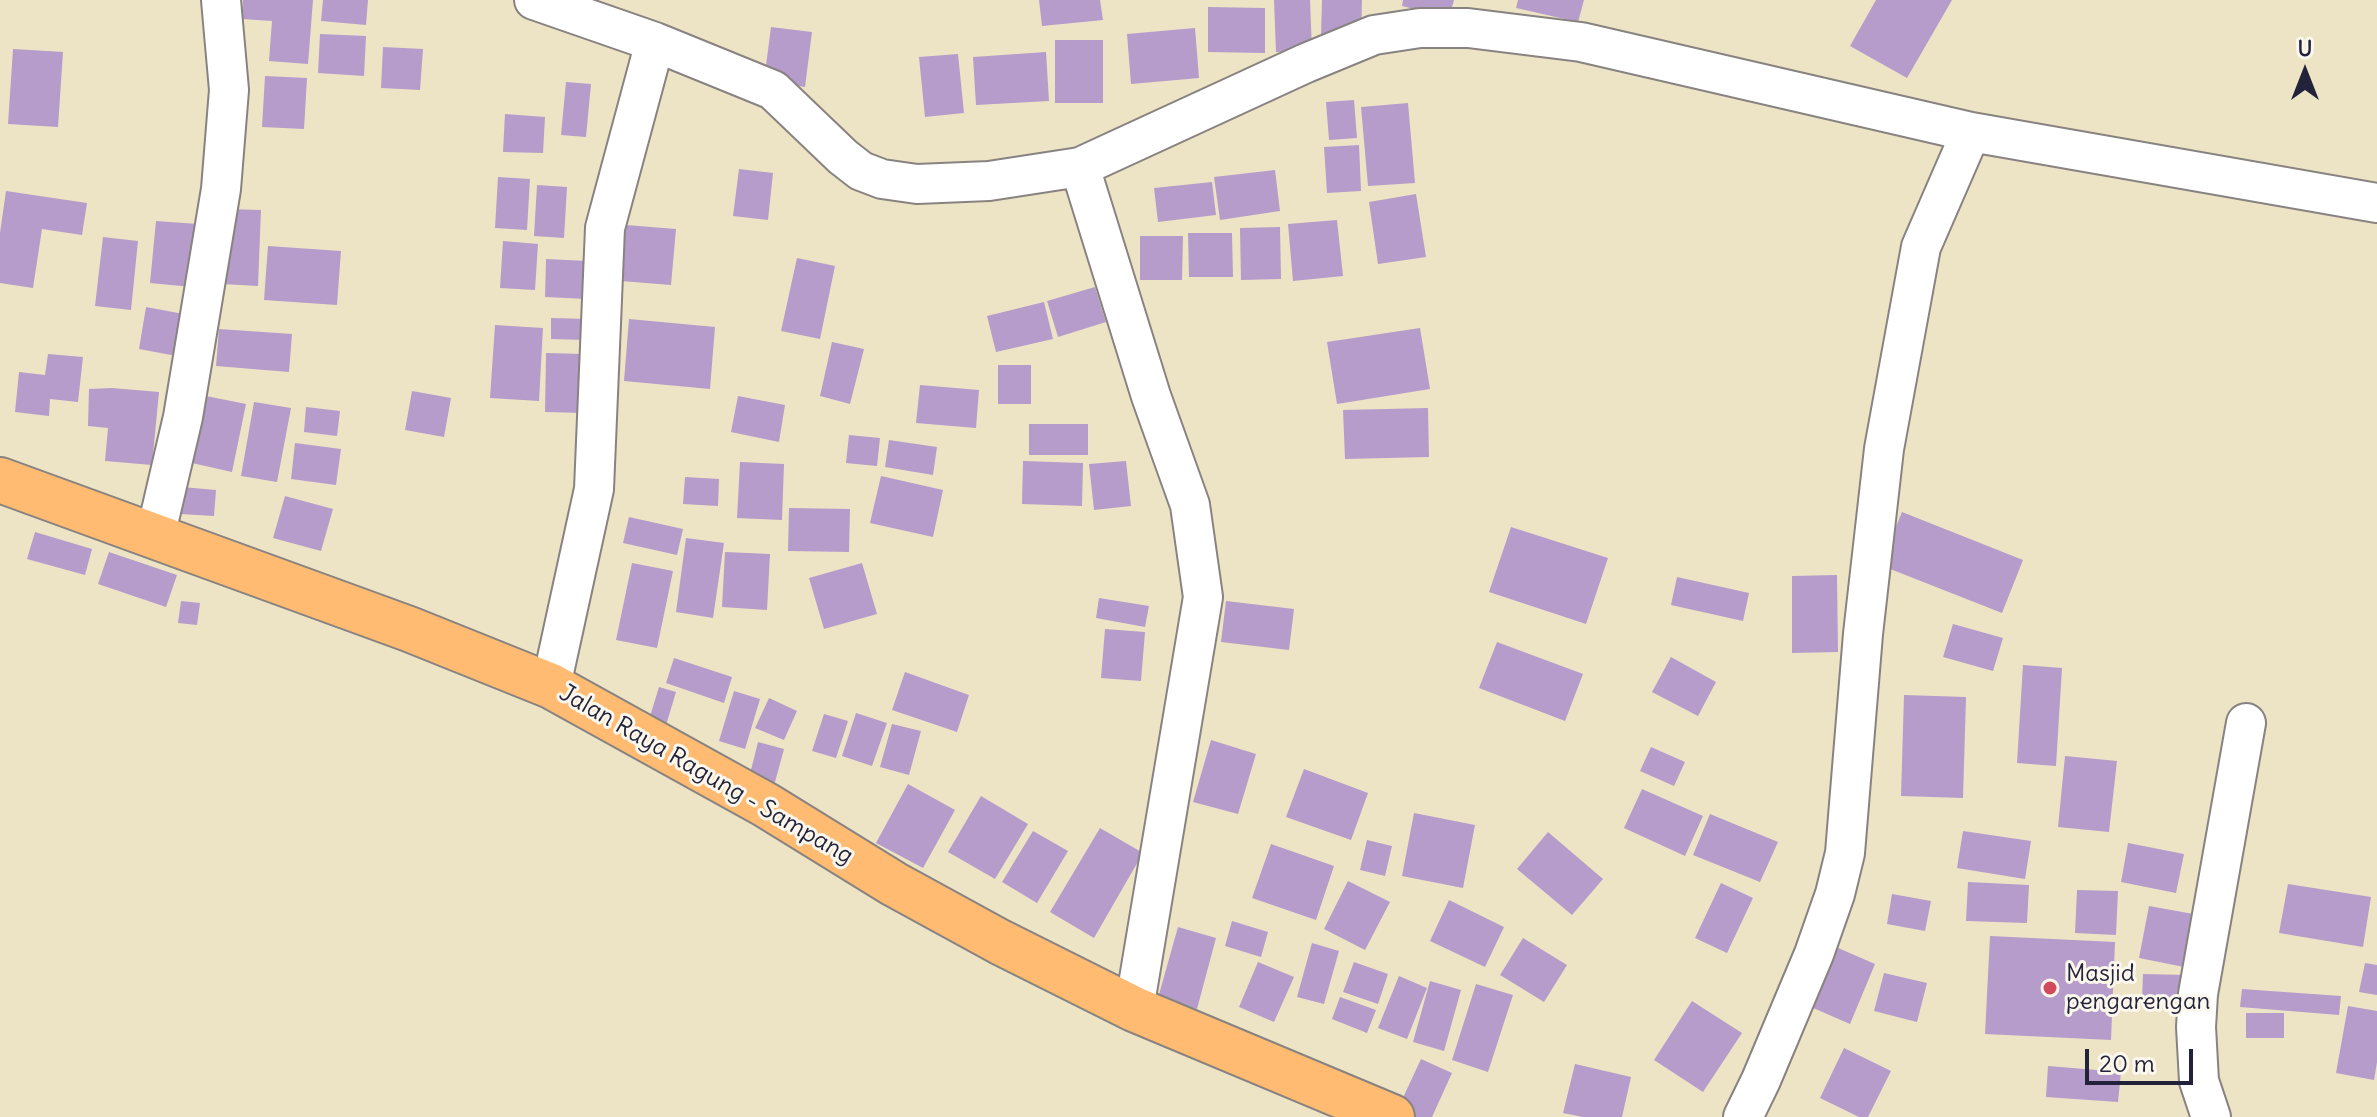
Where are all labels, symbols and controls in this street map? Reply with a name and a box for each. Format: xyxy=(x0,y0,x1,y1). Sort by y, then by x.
north arrow xyxy=(2265,32,2345,112)
text: U xyxy=(2297,34,2313,62)
street label: Jalan Raya Ragung - Sampang xyxy=(554,679,858,871)
place label: Masjid pengarengan xyxy=(2066,960,2211,1016)
marker: Masjid pengarengan xyxy=(2041,979,2059,997)
scale bar xyxy=(2089,1033,2197,1083)
text: 20 m xyxy=(2099,1048,2155,1078)

